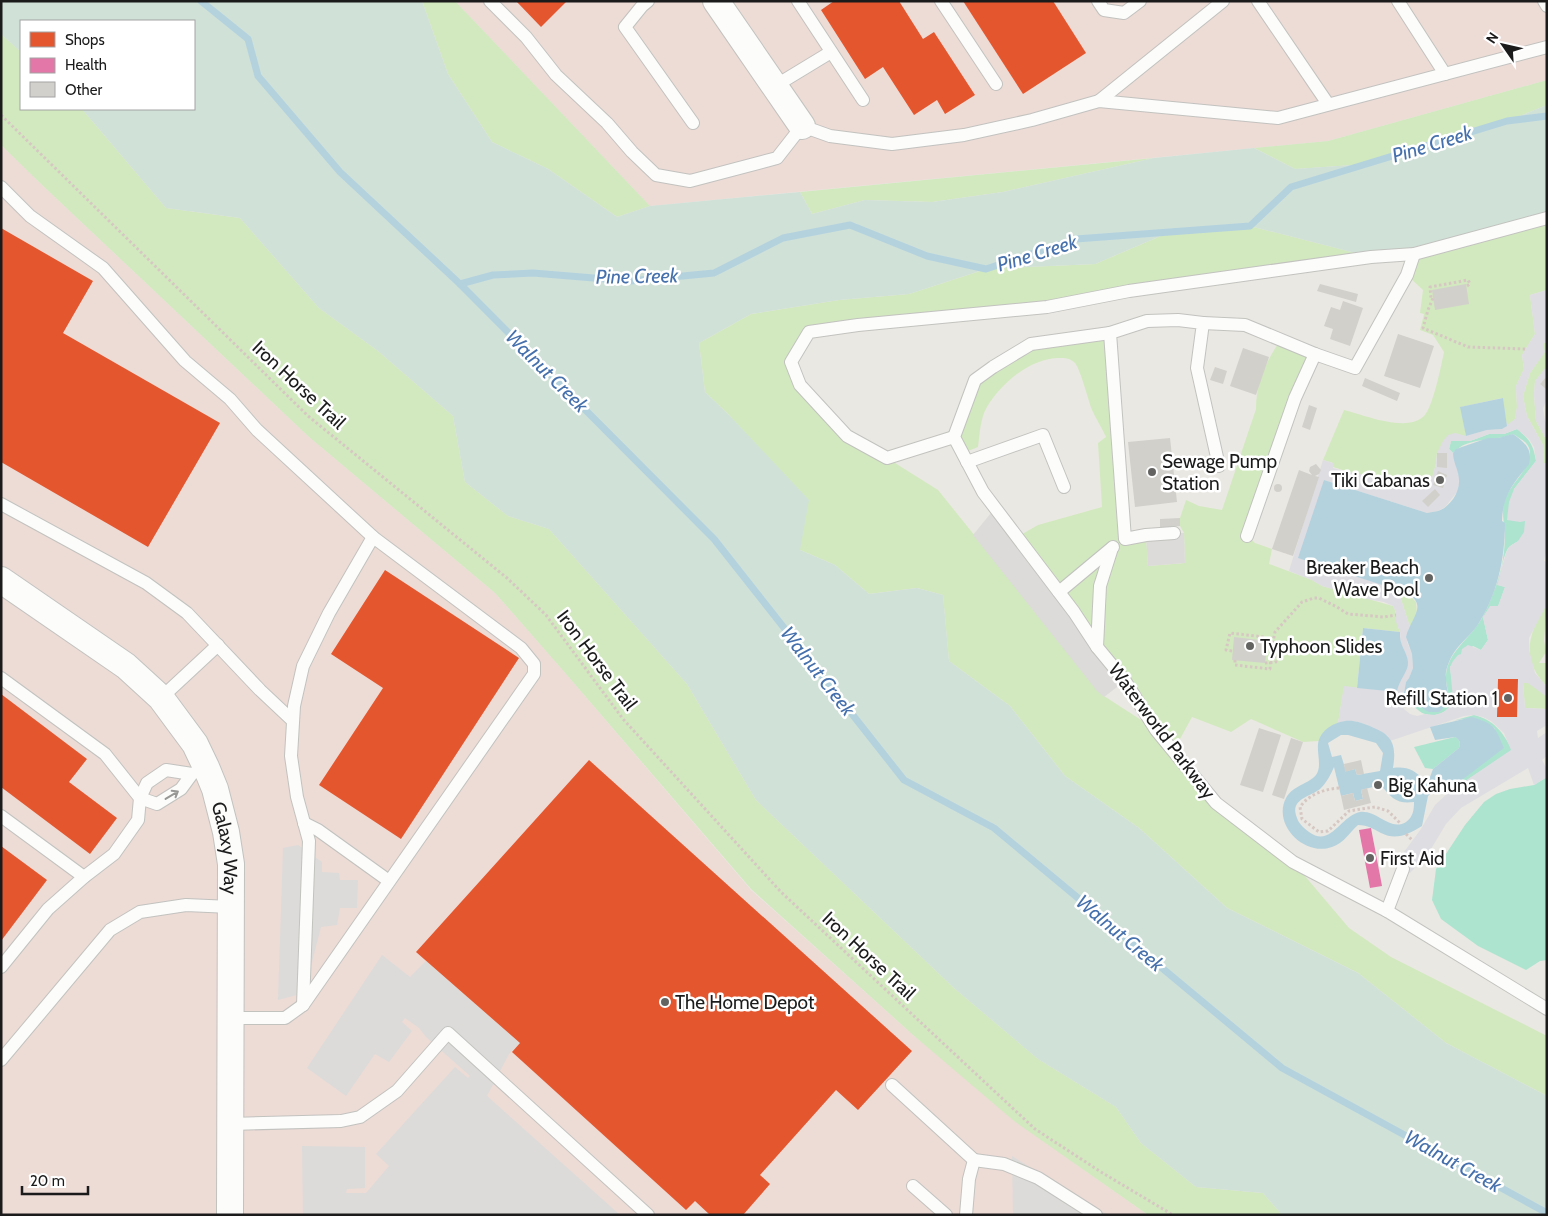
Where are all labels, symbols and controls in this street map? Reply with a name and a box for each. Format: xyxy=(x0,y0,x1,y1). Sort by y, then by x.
legend xyxy=(20,20,195,110)
north arrow xyxy=(1478,20,1528,70)
text: N xyxy=(1482,29,1502,47)
text: Shops xyxy=(65,31,105,49)
text: Health xyxy=(65,56,107,74)
text: Other xyxy=(65,81,102,99)
water label: Pine Creek xyxy=(1389,120,1476,168)
water label: Pine Creek xyxy=(994,229,1081,277)
water label: Pine Creek xyxy=(595,263,680,289)
water label: Walnut Creek xyxy=(501,325,594,418)
street label: Iron Horse Trail xyxy=(248,336,351,434)
place label: Sewage Pump Station xyxy=(1162,450,1277,495)
marker: Sewage Pump Station xyxy=(1146,466,1158,478)
place label: Tiki Cabanas xyxy=(1331,469,1430,492)
marker: Tiki Cabanas xyxy=(1434,474,1446,486)
place label: Breaker Beach Wave Pool xyxy=(1306,556,1420,601)
marker: Breaker Beach Wave Pool xyxy=(1423,572,1435,584)
street label: Iron Horse Trail xyxy=(552,605,642,715)
water label: Walnut Creek xyxy=(776,621,861,722)
place label: Typhoon Slides xyxy=(1260,635,1383,658)
marker: Typhoon Slides xyxy=(1244,640,1256,652)
street label: Waterworld Parkway xyxy=(1104,659,1221,804)
place label: Refill Station 1 xyxy=(1386,687,1498,710)
marker: Refill Station 1 xyxy=(1502,692,1514,704)
place label: Big Kahuna xyxy=(1388,774,1477,797)
marker: Big Kahuna xyxy=(1372,779,1384,791)
one-way arrow xyxy=(164,789,178,799)
street label: Galaxy Way xyxy=(207,799,243,895)
place label: First Aid xyxy=(1380,847,1445,870)
marker: First Aid xyxy=(1364,852,1376,864)
water label: Walnut Creek xyxy=(1071,889,1170,978)
street label: Iron Horse Trail xyxy=(818,907,921,1005)
place label: The Home Depot xyxy=(675,991,815,1014)
marker: The Home Depot xyxy=(659,996,671,1008)
water label: Walnut Creek xyxy=(1400,1125,1507,1198)
scale bar xyxy=(22,1164,89,1196)
text: 20 m xyxy=(30,1172,65,1190)

